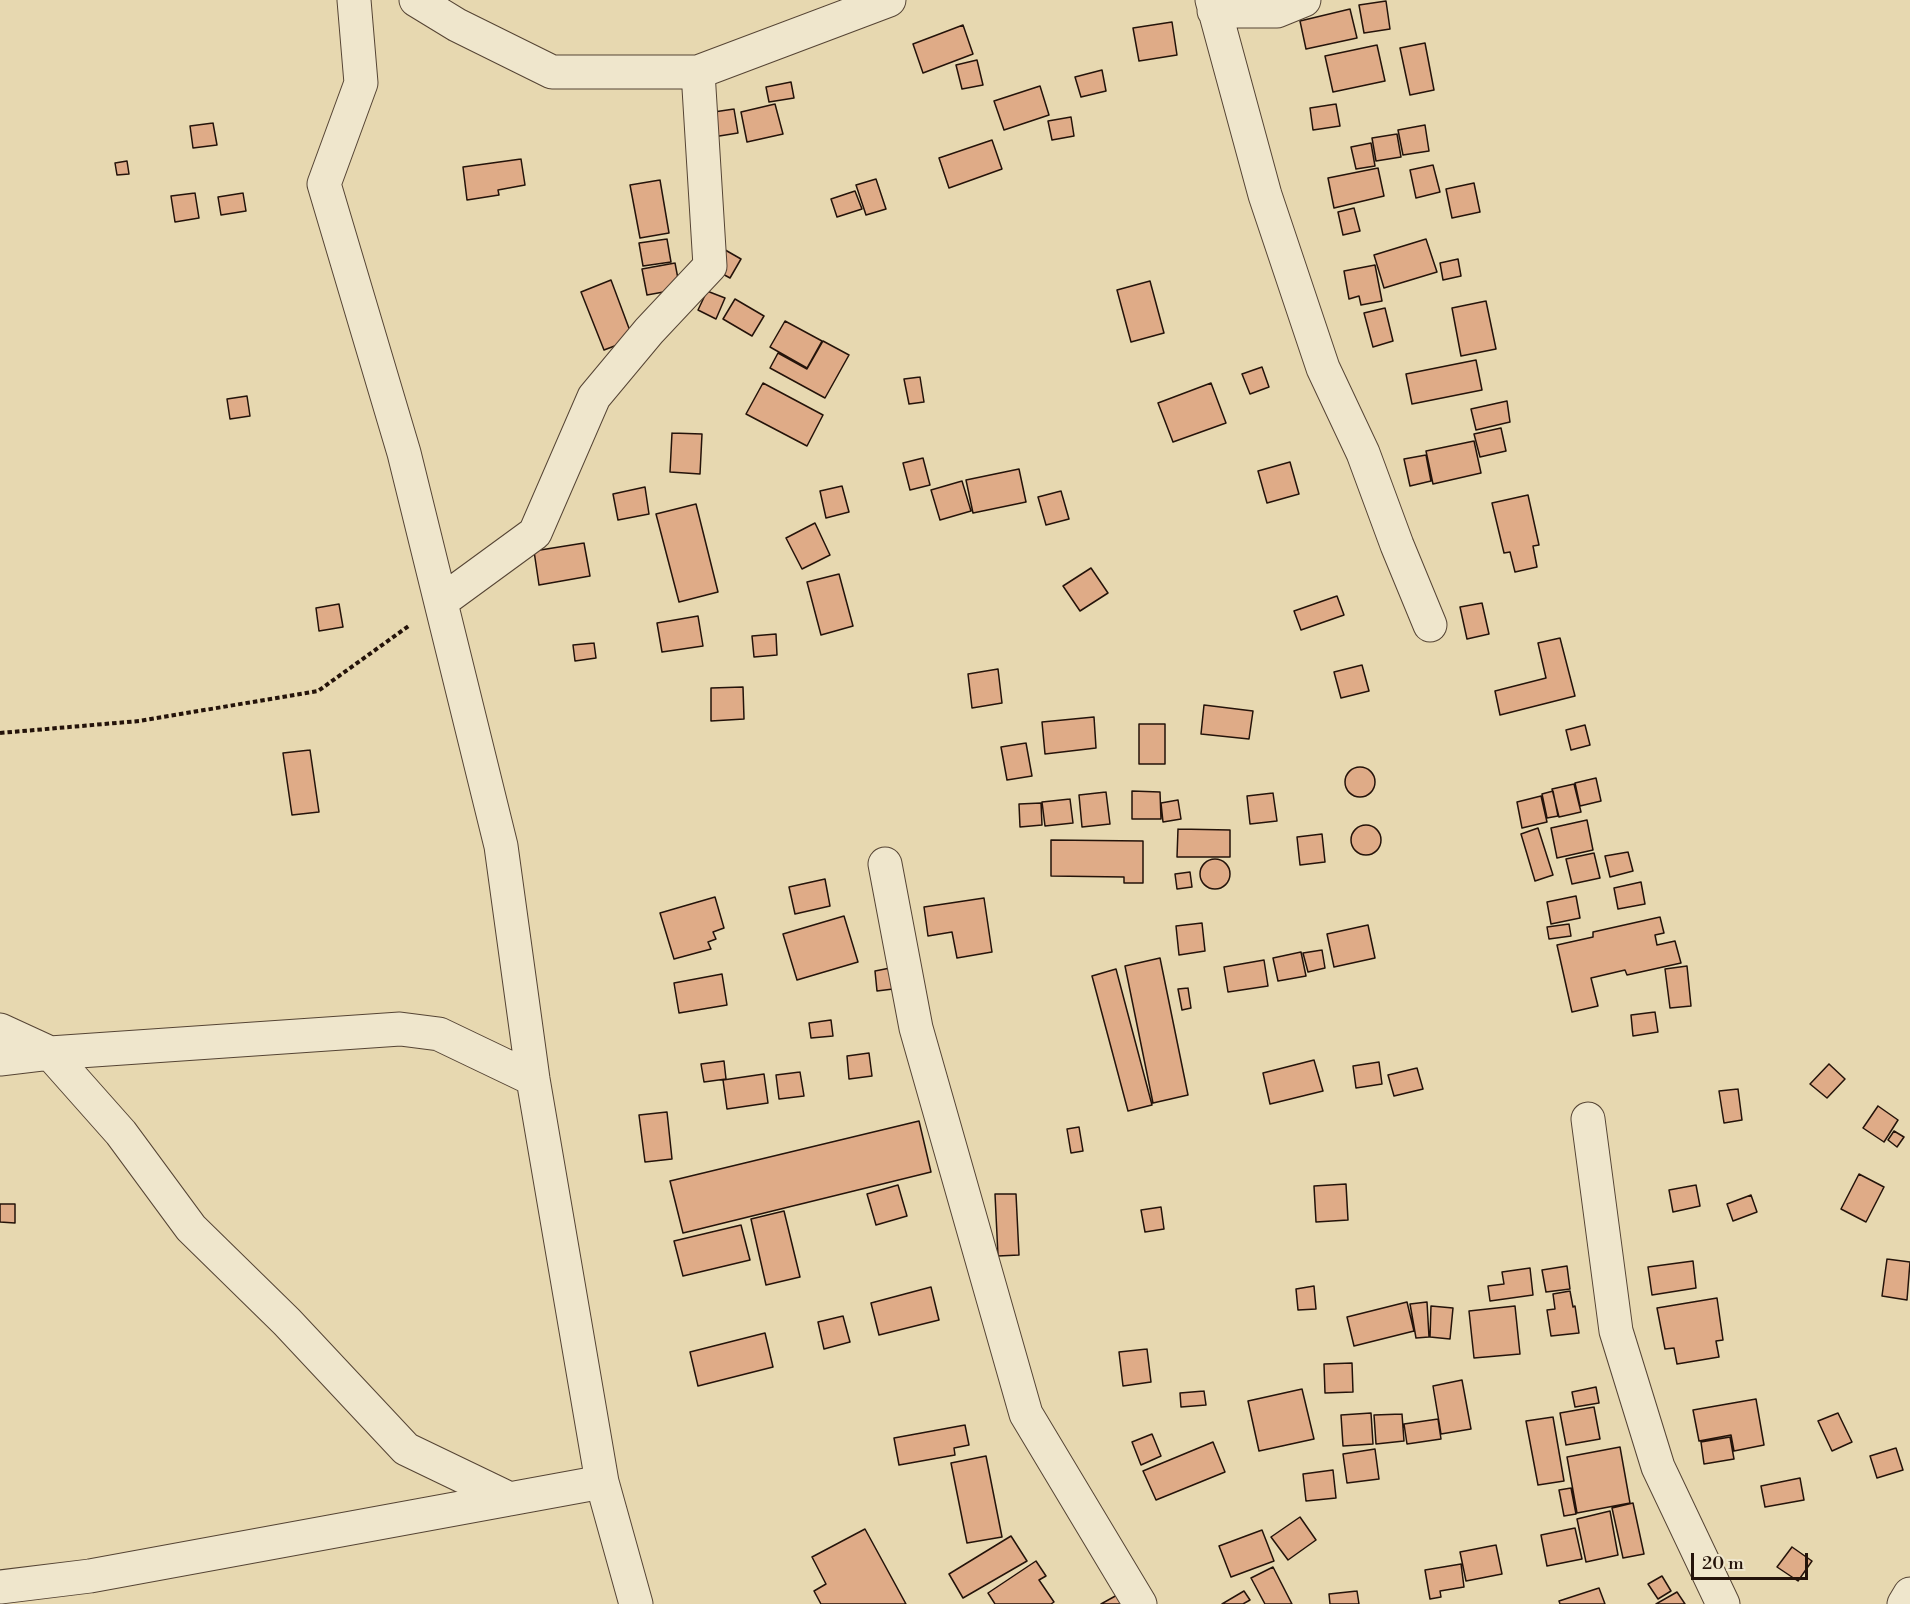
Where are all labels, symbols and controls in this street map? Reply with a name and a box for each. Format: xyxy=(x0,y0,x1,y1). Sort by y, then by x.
scale bar xyxy=(1694,1541,1811,1579)
text: 20 m xyxy=(1702,1552,1744,1575)

